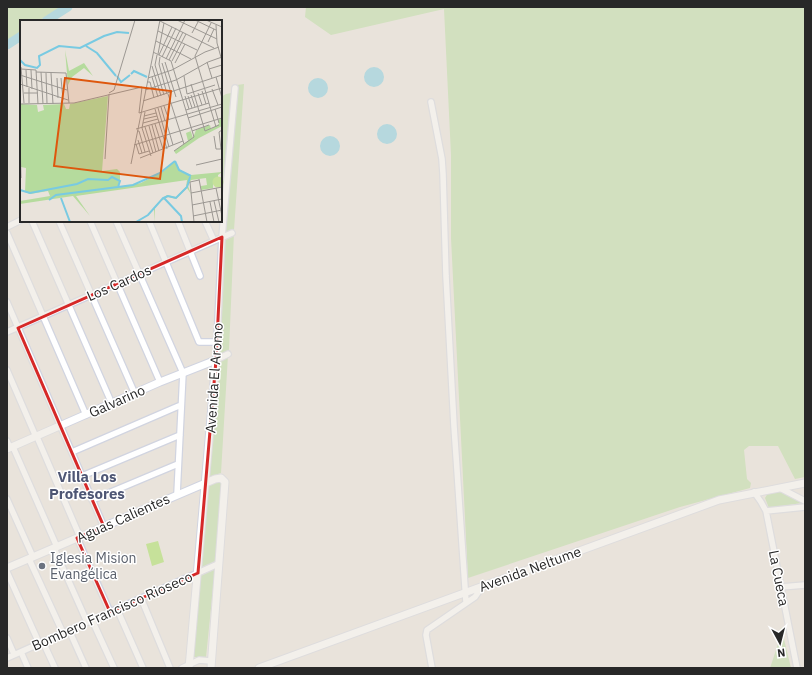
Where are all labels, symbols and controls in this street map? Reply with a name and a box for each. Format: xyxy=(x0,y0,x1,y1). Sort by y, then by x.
inset map xyxy=(20,20,222,222)
street label: Los Cardos xyxy=(84,261,154,305)
street label: Avenida El Aromo xyxy=(201,322,227,434)
street label: Galvarino xyxy=(86,381,148,421)
district label: Villa Los Profesores xyxy=(49,467,125,503)
street label: Aguas Calientes xyxy=(74,489,173,547)
street label: Avenida Neltume xyxy=(476,542,584,596)
street label: La Cueca xyxy=(765,548,793,608)
place label: Iglesia Mision Evangélica xyxy=(50,549,137,583)
marker: Iglesia Mision Evangélica xyxy=(37,561,47,571)
street label: Bombero Francisco Rioseco xyxy=(29,567,195,655)
north arrow xyxy=(760,623,800,663)
text: N xyxy=(776,645,786,660)

